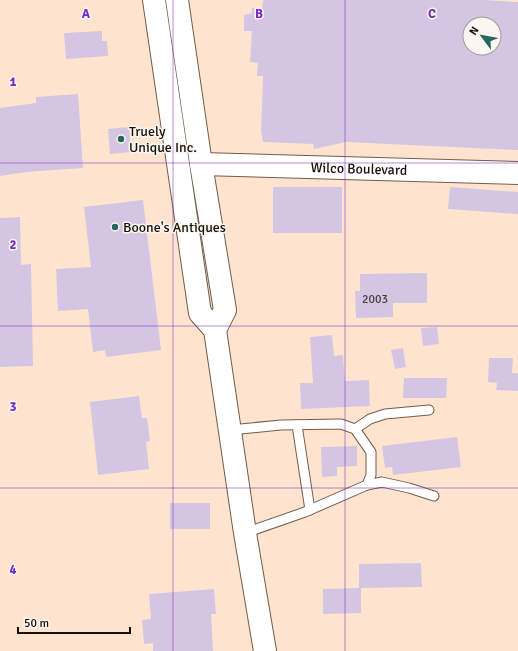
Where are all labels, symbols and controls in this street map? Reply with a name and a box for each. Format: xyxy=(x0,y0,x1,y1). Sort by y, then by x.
text: A xyxy=(82,6,91,22)
text: B xyxy=(255,6,263,22)
text: C xyxy=(428,6,436,22)
north arrow xyxy=(462,16,502,56)
text: N xyxy=(466,24,481,38)
text: 1 xyxy=(9,74,17,90)
place label: Truely Unique Inc. xyxy=(129,123,197,156)
marker: Truely Unique Inc. xyxy=(116,134,126,144)
street label: Wilco Boulevard xyxy=(310,159,408,179)
place label: Boone's Antiques xyxy=(123,219,226,236)
marker: Boone's Antiques xyxy=(110,222,120,232)
text: 2 xyxy=(9,237,17,253)
house number: 2003 xyxy=(362,292,388,307)
text: 3 xyxy=(9,399,17,415)
text: 4 xyxy=(9,562,17,578)
scale bar xyxy=(18,609,130,635)
text: 50 m xyxy=(24,616,49,631)

